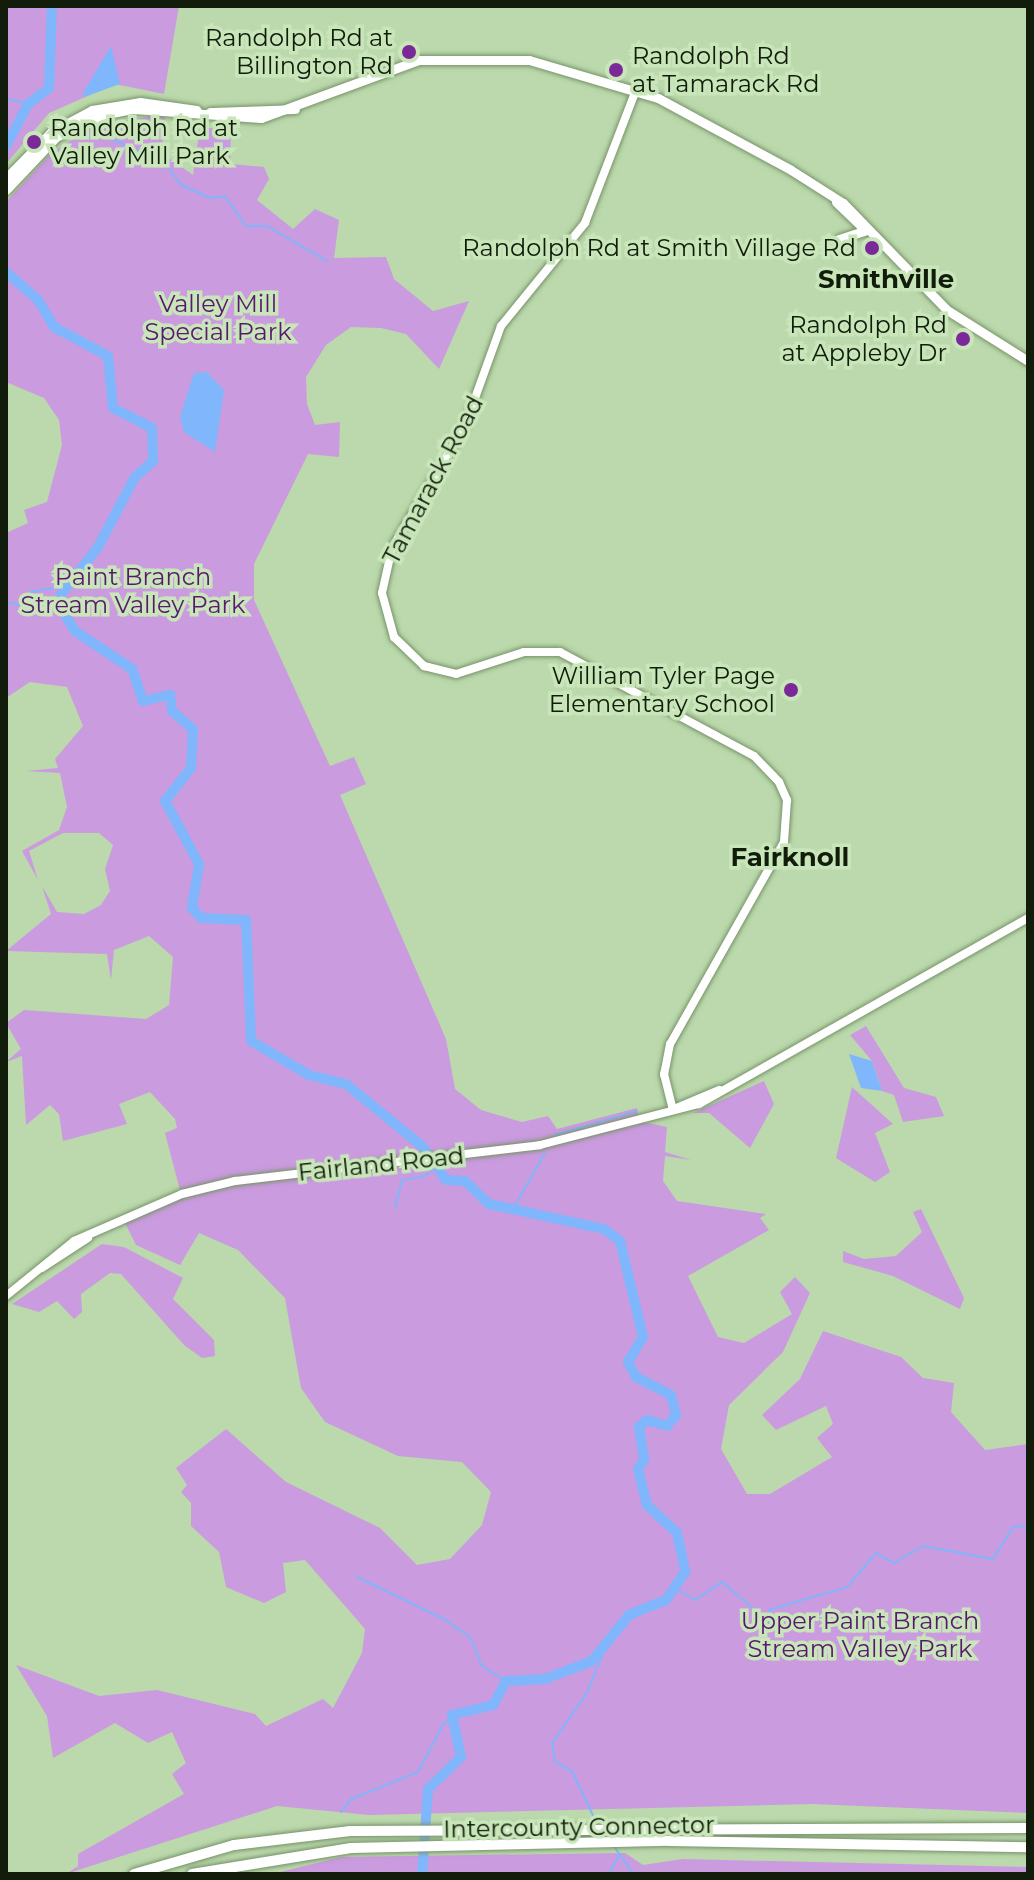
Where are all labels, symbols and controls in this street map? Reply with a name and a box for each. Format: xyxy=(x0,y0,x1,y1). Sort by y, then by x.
place label: Randolph Rd at Billington Rd xyxy=(205,24,393,80)
place label: Randolph Rd at Tamarack Rd xyxy=(632,42,819,98)
marker: Randolph Rd at Billington Rd xyxy=(400,43,418,61)
marker: Randolph Rd at Tamarack Rd xyxy=(607,61,625,79)
place label: Randolph Rd at Valley Mill Park xyxy=(50,114,238,170)
marker: Randolph Rd at Valley Mill Park xyxy=(25,133,43,151)
place label: Randolph Rd at Smith Village Rd xyxy=(462,234,856,262)
marker: Randolph Rd at Smith Village Rd xyxy=(863,239,881,257)
district label: Smithville xyxy=(818,264,954,296)
park label: Valley Mill Special Park xyxy=(144,290,292,346)
place label: Randolph Rd at Appleby Dr xyxy=(781,311,947,367)
marker: Randolph Rd at Appleby Dr xyxy=(954,330,972,348)
street label: Tamarack Road xyxy=(377,391,489,569)
park label: Paint Branch Stream Valley Park xyxy=(21,563,245,619)
place label: William Tyler Page Elementary School xyxy=(549,662,775,718)
marker: William Tyler Page Elementary School xyxy=(782,681,800,699)
district label: Fairknoll xyxy=(731,842,849,874)
street label: Fairland Road xyxy=(297,1141,465,1187)
park label: Upper Paint Branch Stream Valley Park xyxy=(741,1607,979,1663)
street label: Intercounty Connector xyxy=(443,1810,715,1844)

